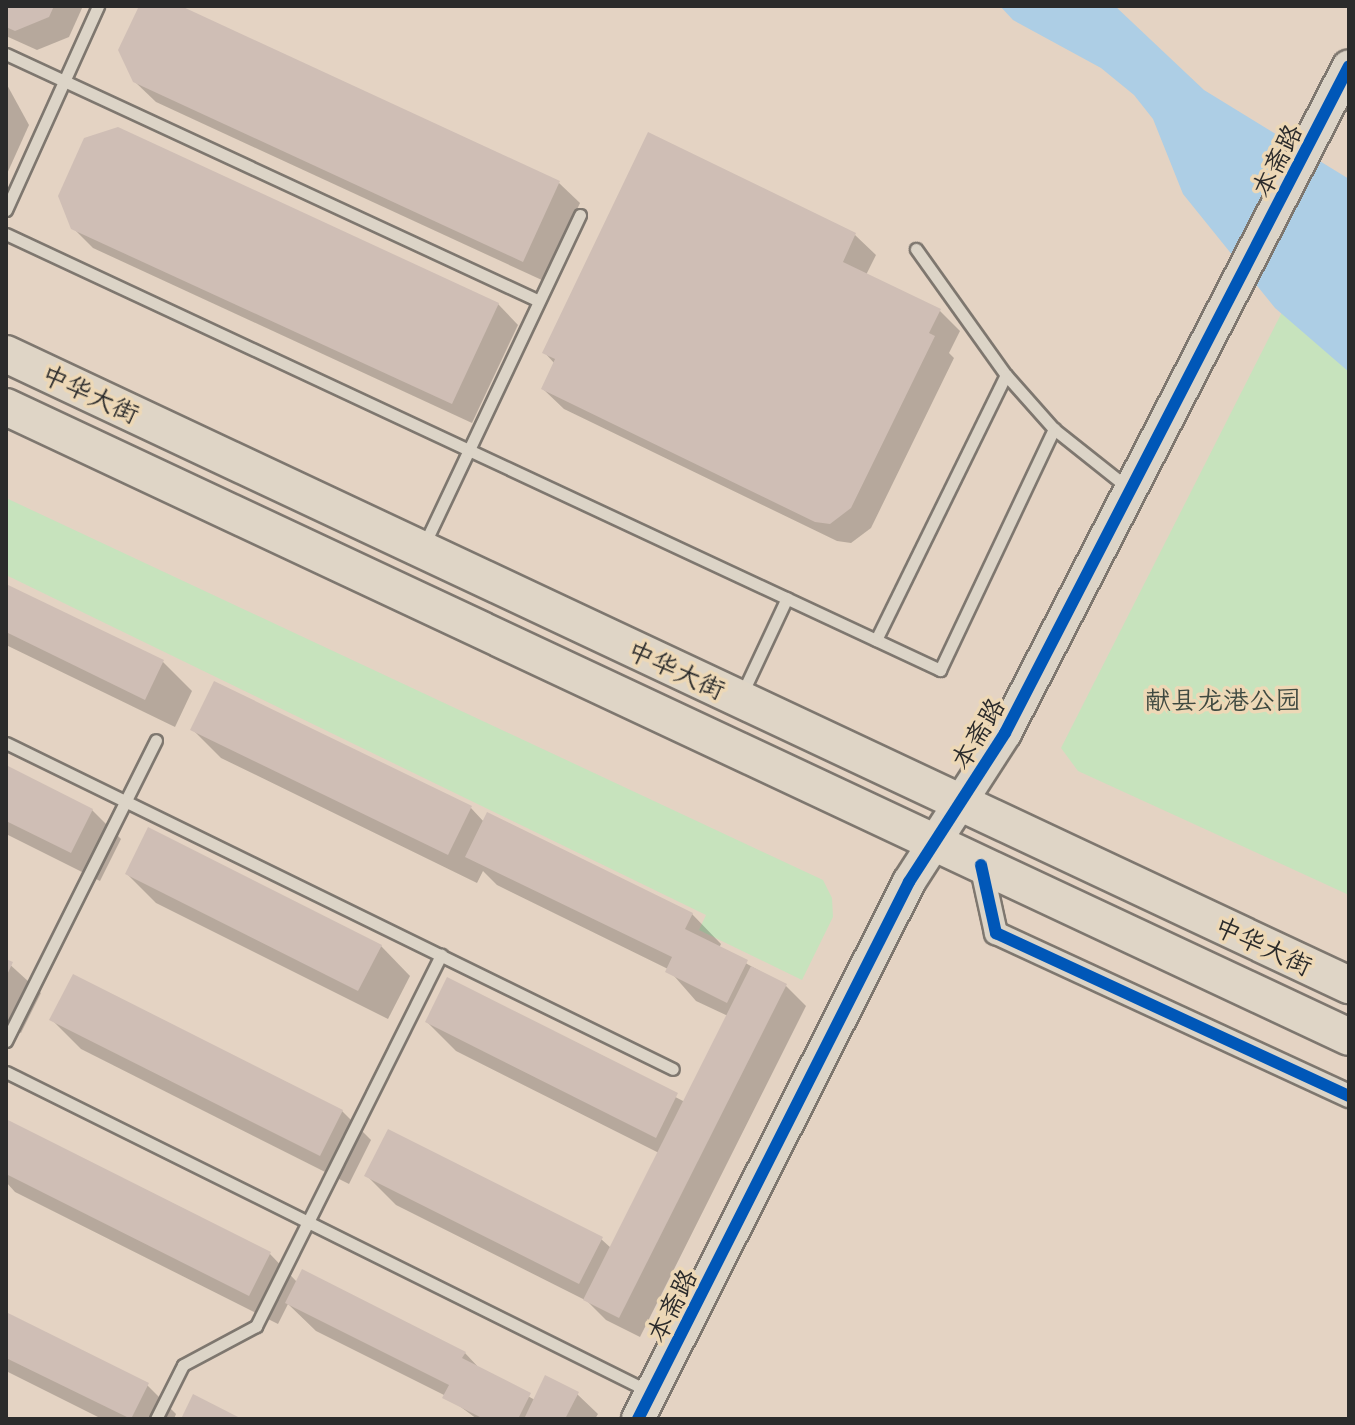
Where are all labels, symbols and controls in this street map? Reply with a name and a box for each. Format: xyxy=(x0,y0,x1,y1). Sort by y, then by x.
street label: 本斋路 xyxy=(1244,118,1308,202)
street label: 中华大街 xyxy=(37,357,145,429)
street label: 中华大街 xyxy=(623,633,731,705)
park label: 献县龙港公园 xyxy=(1145,683,1301,715)
street label: 本斋路 xyxy=(944,692,1010,774)
street label: 中华大街 xyxy=(1210,909,1318,981)
street label: 本斋路 xyxy=(639,1263,703,1347)

